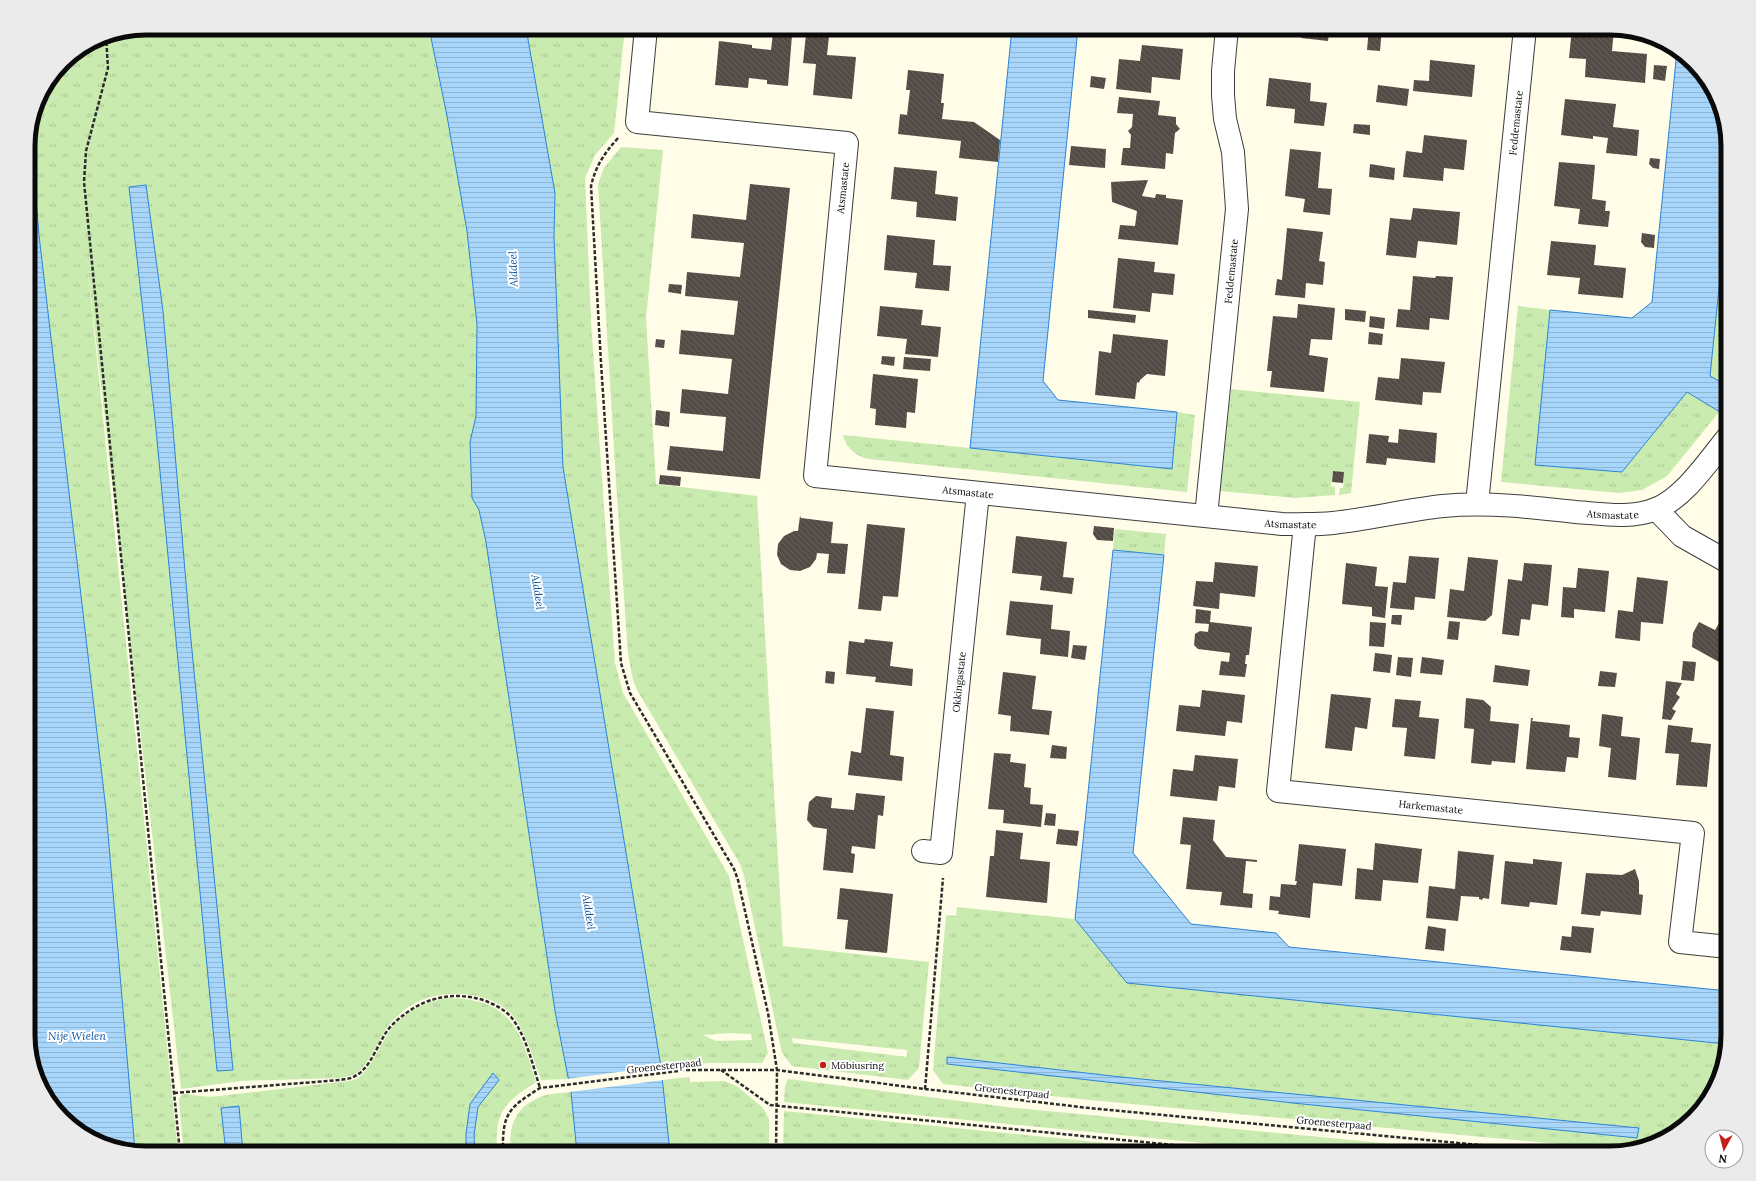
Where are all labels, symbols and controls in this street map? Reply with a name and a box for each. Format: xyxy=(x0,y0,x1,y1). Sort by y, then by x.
street label: Feddemastate xyxy=(1506,89,1525,156)
street label: Atsmastate xyxy=(834,161,852,215)
street label: Feddemastate xyxy=(1221,238,1241,304)
water label: Alddeel xyxy=(505,251,521,288)
street label: Atsmastate xyxy=(941,483,995,501)
street label: Atsmastate xyxy=(1585,506,1640,522)
street label: Atsmastate xyxy=(1263,516,1317,531)
water label: Alddeel xyxy=(528,572,548,611)
street label: Okkingastate xyxy=(949,650,968,713)
street label: Harkemastate xyxy=(1398,797,1464,816)
water label: Alddeel xyxy=(579,892,599,931)
water label: Nije Wielen xyxy=(48,1029,106,1043)
street label: Groenesterpaad xyxy=(626,1056,702,1076)
place label: Möbiusring xyxy=(831,1059,884,1072)
marker: Möbiusring xyxy=(818,1060,828,1070)
street label: Groenesterpaad xyxy=(974,1081,1050,1101)
street label: Groenesterpaad xyxy=(1296,1113,1372,1133)
north arrow xyxy=(1704,1129,1744,1169)
text: N xyxy=(1717,1151,1728,1166)

